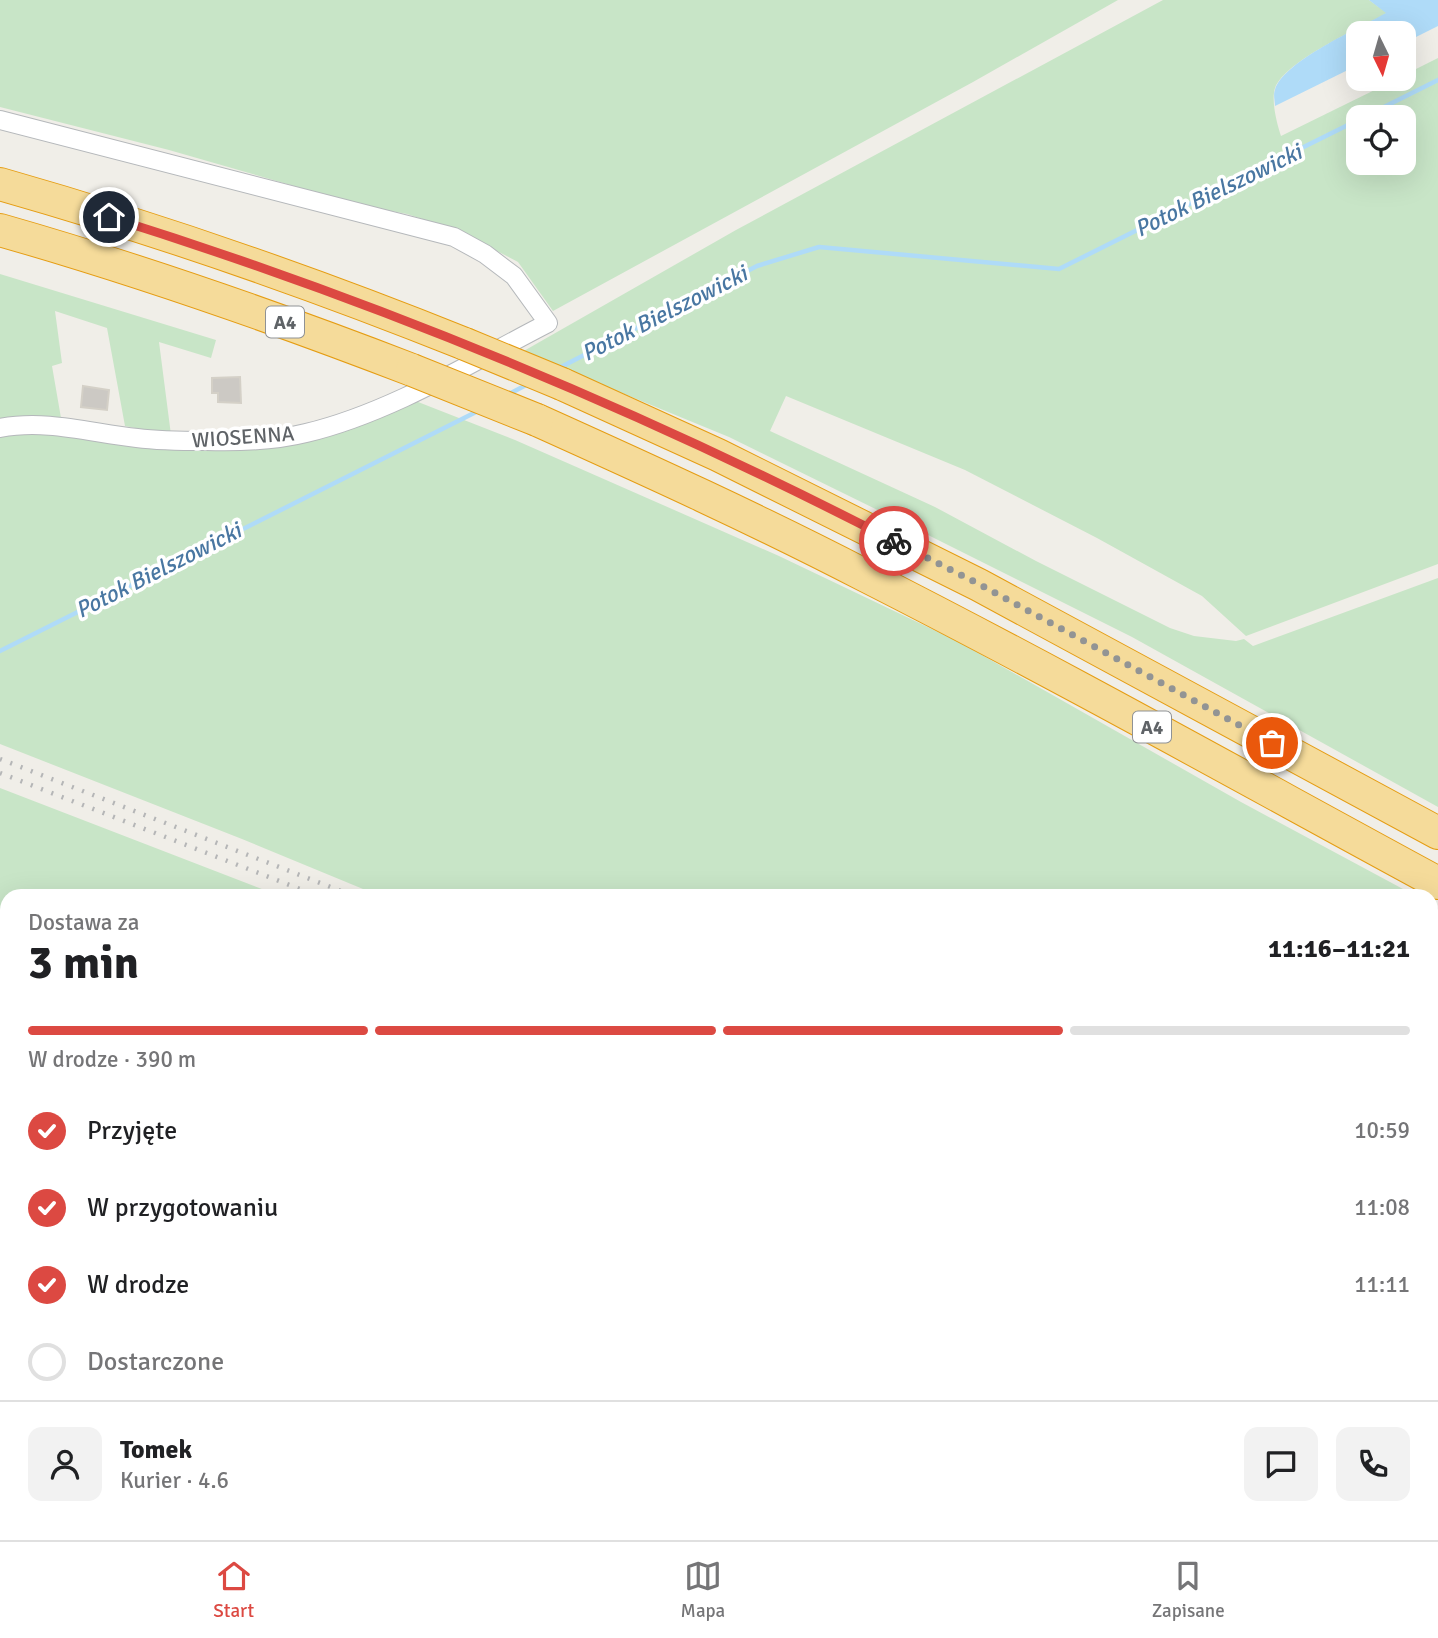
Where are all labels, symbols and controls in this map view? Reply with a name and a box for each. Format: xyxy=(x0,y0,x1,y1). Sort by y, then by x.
north arrow xyxy=(1346,21,1416,91)
map controls xyxy=(1346,21,1416,175)
button: locate xyxy=(1346,105,1416,175)
water label: Potok Bielszowicki xyxy=(1130,136,1309,243)
pin xyxy=(79,187,139,247)
icon: home xyxy=(90,198,128,236)
water label: Potok Bielszowicki xyxy=(576,258,754,368)
road number: A4 xyxy=(266,306,304,338)
street label: WIOSENNA xyxy=(191,420,295,454)
courier xyxy=(859,506,929,576)
water label: Potok Bielszowicki xyxy=(70,515,248,625)
icon: bike xyxy=(875,522,913,560)
road number: A4 xyxy=(1133,712,1171,742)
pin xyxy=(1242,713,1302,773)
icon: bag xyxy=(1253,724,1291,762)
text: Dostawa za xyxy=(28,908,139,937)
text: 11:16–11:21 xyxy=(1268,933,1410,965)
text: 3 min xyxy=(28,935,139,991)
text: W drodze · 390 m xyxy=(28,1045,196,1074)
icon: check xyxy=(28,1112,66,1150)
text: Przyjęte xyxy=(87,1115,177,1147)
text: 10:59 xyxy=(1354,1116,1410,1145)
icon: check xyxy=(28,1189,66,1227)
text: W przygotowaniu xyxy=(87,1192,278,1224)
text: 11:08 xyxy=(1354,1193,1410,1222)
icon: check xyxy=(28,1266,66,1304)
text: W drodze xyxy=(87,1269,189,1301)
text: 11:11 xyxy=(1354,1270,1410,1299)
text: Dostarczone xyxy=(87,1346,224,1378)
button: person xyxy=(28,1427,102,1501)
button: chat xyxy=(1244,1427,1318,1501)
button: phone xyxy=(1336,1427,1410,1501)
text: Tomek xyxy=(120,1434,192,1466)
text: Kurier · 4.6 xyxy=(120,1466,229,1495)
tab: Start xyxy=(213,1557,254,1623)
tab: Mapa xyxy=(681,1557,725,1623)
tab: Zapisane xyxy=(1152,1557,1225,1623)

